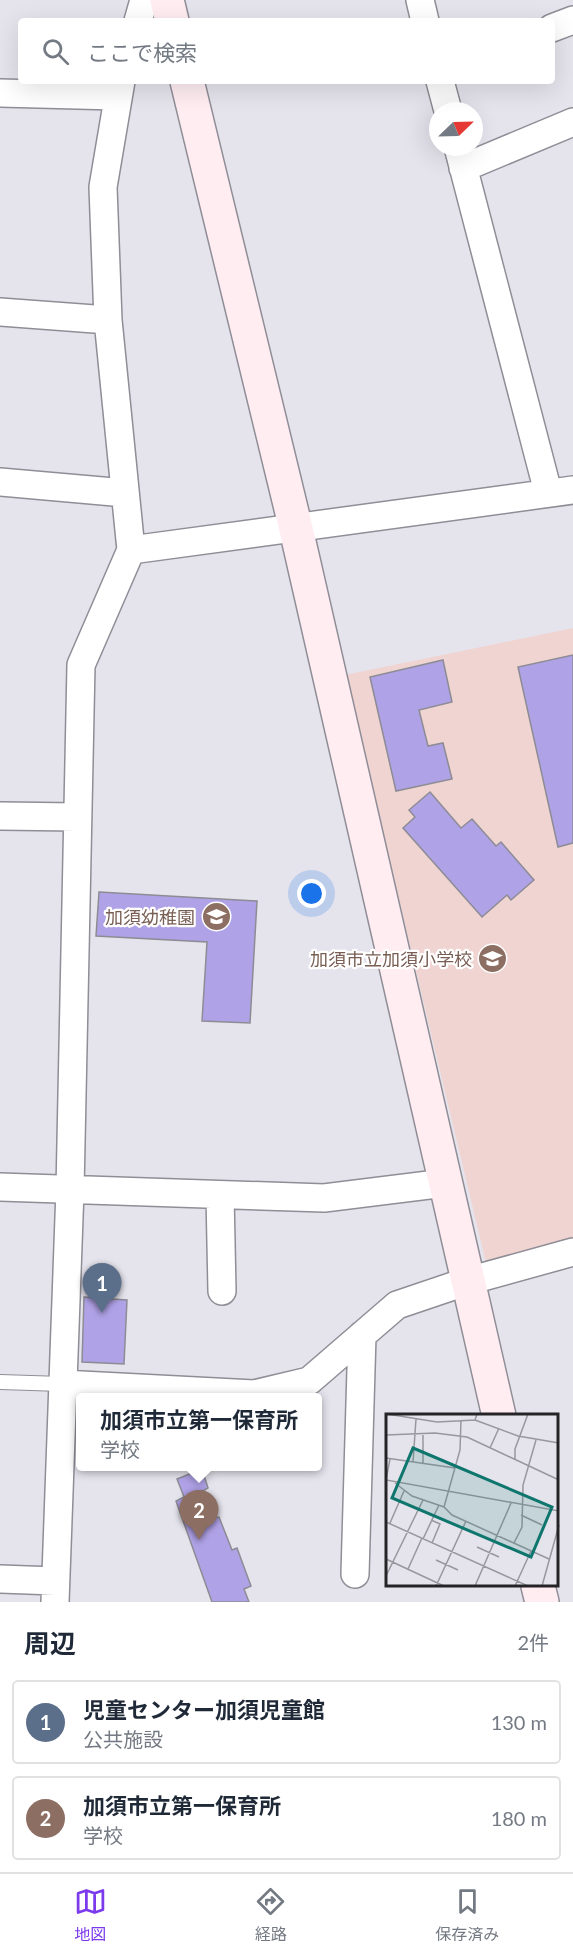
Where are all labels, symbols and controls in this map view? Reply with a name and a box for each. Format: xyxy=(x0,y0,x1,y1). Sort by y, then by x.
search box xyxy=(18,18,555,84)
icon: search xyxy=(39,35,72,68)
text: ここで検索 xyxy=(87,39,197,66)
north arrow xyxy=(429,102,483,156)
your location xyxy=(297,879,326,908)
school or university icon: 加須幼稚園 xyxy=(200,901,232,933)
place label: 加須幼稚園 xyxy=(105,906,195,928)
school or university icon: 加須市立加須小学校 xyxy=(477,943,509,975)
place label: 加須市立加須小学校 xyxy=(310,948,472,970)
pin: 1 xyxy=(82,1264,122,1313)
popup xyxy=(76,1393,322,1471)
text: 加須市立第一保育所 xyxy=(100,1406,298,1433)
inset map xyxy=(386,1414,558,1587)
text: 学校 xyxy=(100,1437,140,1461)
pin: 2 xyxy=(180,1490,218,1540)
text: 周辺 xyxy=(24,1627,76,1659)
text: 2件 xyxy=(517,1630,549,1654)
text: 児童センター加須児童館 xyxy=(83,1696,325,1723)
text: 1 xyxy=(40,1710,51,1734)
text: 130 m xyxy=(491,1710,547,1734)
text: 公共施設 xyxy=(83,1727,163,1751)
text: 加須市立第一保育所 xyxy=(83,1792,281,1819)
text: 2 xyxy=(40,1806,51,1830)
text: 180 m xyxy=(491,1806,547,1830)
text: 学校 xyxy=(83,1823,123,1847)
tab: 地図 xyxy=(74,1885,107,1945)
tab: 経路 xyxy=(254,1885,287,1945)
tab: 保存済み xyxy=(435,1885,499,1945)

